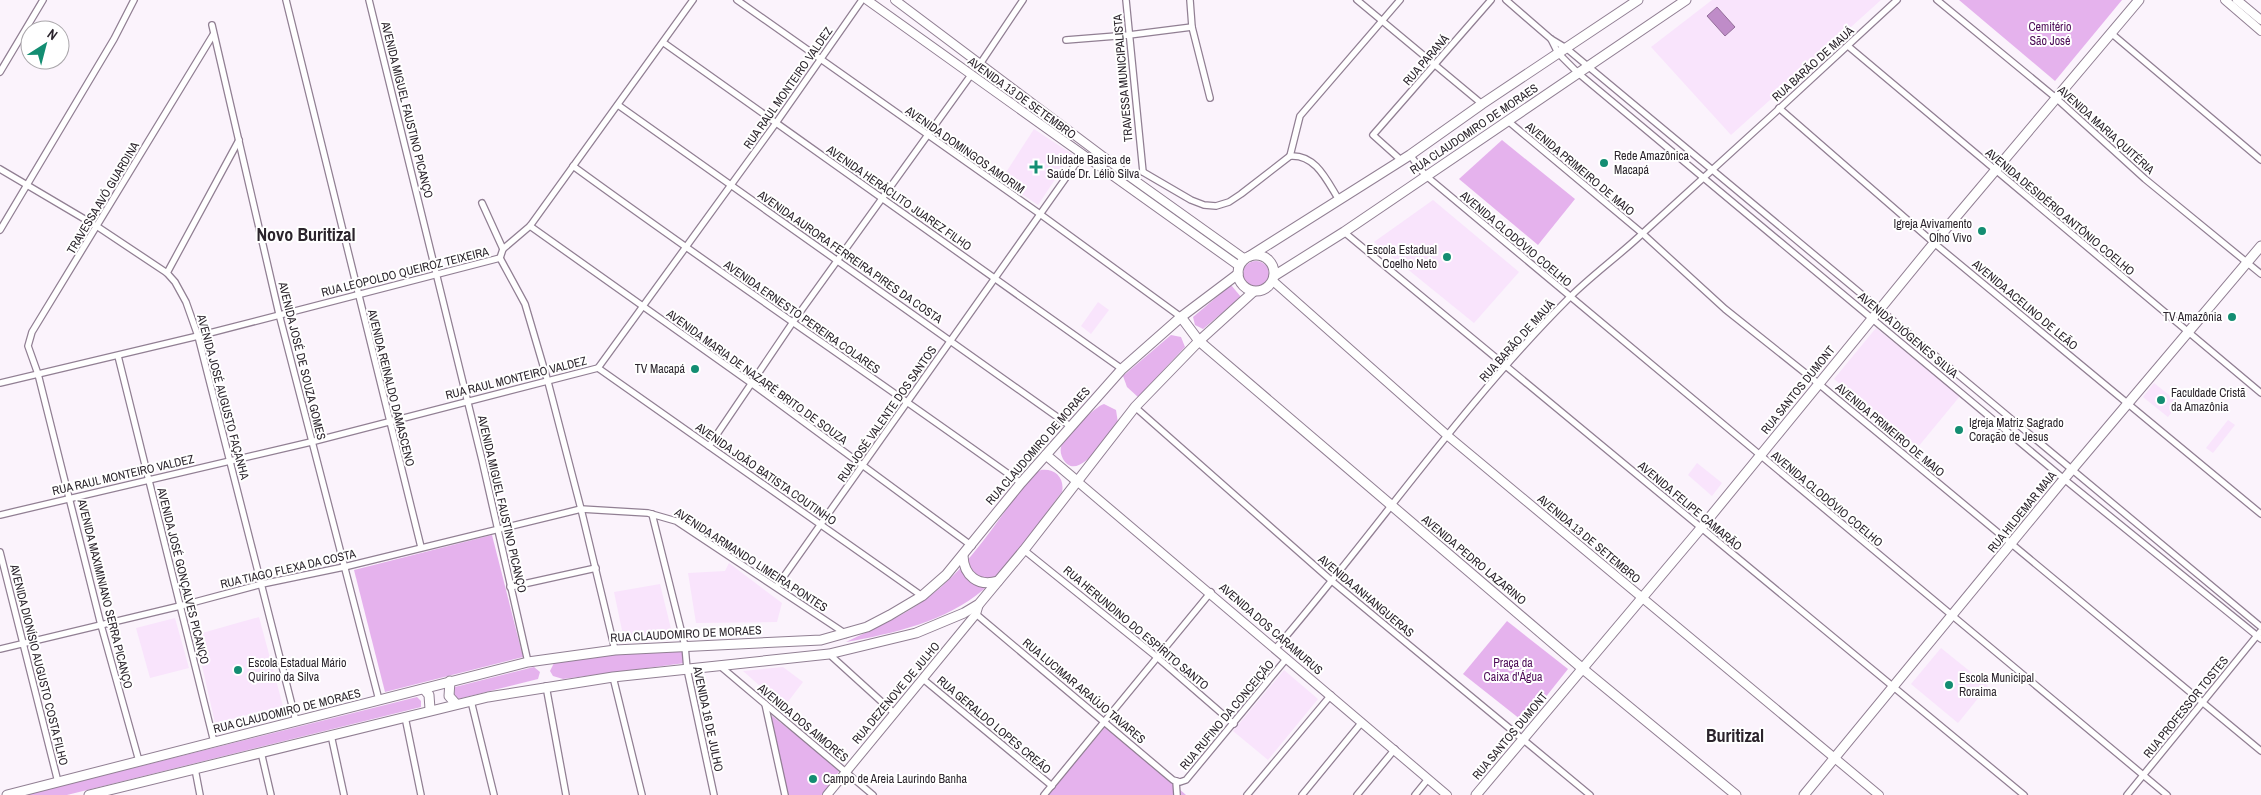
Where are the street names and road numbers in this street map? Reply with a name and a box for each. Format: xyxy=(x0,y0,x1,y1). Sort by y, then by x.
street label: TRAVESSA MUNICIPALISTA xyxy=(1109,13,1137,142)
street label: AVENIDA MIGUEL FAUSTINO PICANÇO xyxy=(377,19,437,200)
street label: RUA BARÃO DE MAUÁ xyxy=(1769,23,1858,105)
street label: RUA RAUL MONTEIRO VALDEZ xyxy=(740,24,836,152)
street label: RUA PARANÁ xyxy=(1399,31,1453,89)
street label: AVENIDA 13 DE SETEMBRO xyxy=(964,53,1080,143)
street label: RUA CLAUDOMIRO DE MORAES xyxy=(1407,80,1542,178)
street label: AVENIDA MARIA QUITÉRIA xyxy=(2054,82,2158,178)
street label: AVENIDA DOMINGOS AMORIM xyxy=(901,102,1028,197)
street label: AVENIDA PRIMEIRO DE MAIO xyxy=(1521,118,1638,220)
street label: TRAVESSA AVÓ GUARDINA xyxy=(63,139,143,257)
street label: AVENIDA HERÁCLITO JUAREZ FILHO xyxy=(823,141,975,255)
street label: AVENIDA DESIDÉRIO ANTÔNIO COELHO xyxy=(1981,144,2138,279)
street label: AVENIDA AURORA FERREIRA PIRES DA COSTA xyxy=(754,186,946,327)
street label: AVENIDA CLODÓVIO COELHO xyxy=(1456,187,1575,291)
street label: RUA LEOPOLDO QUEIROZ TEIXEIRA xyxy=(320,243,491,301)
street label: AVENIDA ERNESTO PEREIRA COLARES xyxy=(720,256,884,377)
street label: AVENIDA ACELINO DE LEÃO xyxy=(1968,256,2081,354)
street label: AVENIDA JOSÉ DE SOUZA GOMES xyxy=(274,279,329,442)
street label: AVENIDA DIÓGENES SILVA xyxy=(1854,288,1962,382)
street label: RUA BARÃO DE MAUÁ xyxy=(1476,296,1558,385)
street label: AVENIDA MARIA DE NAZARÉ BRITO DE SOUZA xyxy=(662,305,851,448)
street label: AVENIDA REINALDO DAMASCENO xyxy=(364,307,418,468)
street label: AVENIDA JOSÉ AUGUSTO FAÇANHA xyxy=(193,312,253,482)
street label: RUA JOSÉ VALENTE DOS SANTOS xyxy=(834,342,940,485)
street label: RUA SANTOS DUMONT xyxy=(1757,343,1839,437)
street label: RUA RAUL MONTEIRO VALDEZ xyxy=(444,353,588,403)
street label: AVENIDA PRIMEIRO DE MAIO xyxy=(1831,379,1948,481)
street label: RUA CLAUDOMIRO DE MORAES xyxy=(982,383,1094,508)
street label: AVENIDA MIGUEL FAUSTINO PICANÇO xyxy=(474,413,530,595)
street label: AVENIDA JOÃO BATISTA COUTINHO xyxy=(692,419,840,529)
street label: AVENIDA CLODÓVIO COELHO xyxy=(1767,447,1886,551)
street label: RUA RAUL MONTEIRO VALDEZ xyxy=(51,451,195,499)
street label: AVENIDA FELIPE CAMARÃO xyxy=(1634,457,1746,554)
street label: RUA HILDEMAR MAIA xyxy=(1984,468,2060,556)
street label: AVENIDA JOSÉ GONÇALVES PICANÇO xyxy=(153,485,213,666)
street label: AVENIDA 13 DE SETEMBRO xyxy=(1533,490,1644,587)
street label: AVENIDA MAXIMINIANO SERRA PICANÇO xyxy=(73,497,136,691)
street label: AVENIDA ARMANDO LIMEIRA PONTES xyxy=(671,504,831,616)
street label: AVENIDA PEDRO LAZARINO xyxy=(1418,511,1530,609)
street label: RUA TIAGO FLEXA DA COSTA xyxy=(219,546,358,592)
street label: AVENIDA ANHANGUERAS xyxy=(1314,551,1417,641)
street label: AVENIDA DIONÍSIO AUGUSTO COSTA FILHO xyxy=(6,562,72,768)
street label: RUA HERUNDINO DO ESPÍRITO SANTO xyxy=(1060,562,1212,694)
street label: AVENIDA DOS CARAMURUS xyxy=(1215,579,1326,679)
street label: RUA CLAUDOMIRO DE MORAES xyxy=(610,622,762,646)
street label: RUA LUCIMAR ARAÚJO TAVARES xyxy=(1019,635,1149,747)
street label: RUA DEZENOVE DE JULHO xyxy=(849,638,944,747)
street label: RUA PROFESSOR TOSTES xyxy=(2140,652,2232,761)
street label: RUA RUFINO DA CONCEIÇÃO xyxy=(1176,656,1278,773)
street label: AVENIDA 16 DE JULHO xyxy=(689,664,727,773)
street label: RUA GERALDO LOPES CREÃO xyxy=(934,672,1055,778)
street label: AVENIDA DOS AIMORÉS xyxy=(754,680,852,766)
street label: RUA CLAUDOMIRO DE MORAES xyxy=(212,685,363,737)
street label: RUA SANTOS DUMONT xyxy=(1469,689,1551,783)

